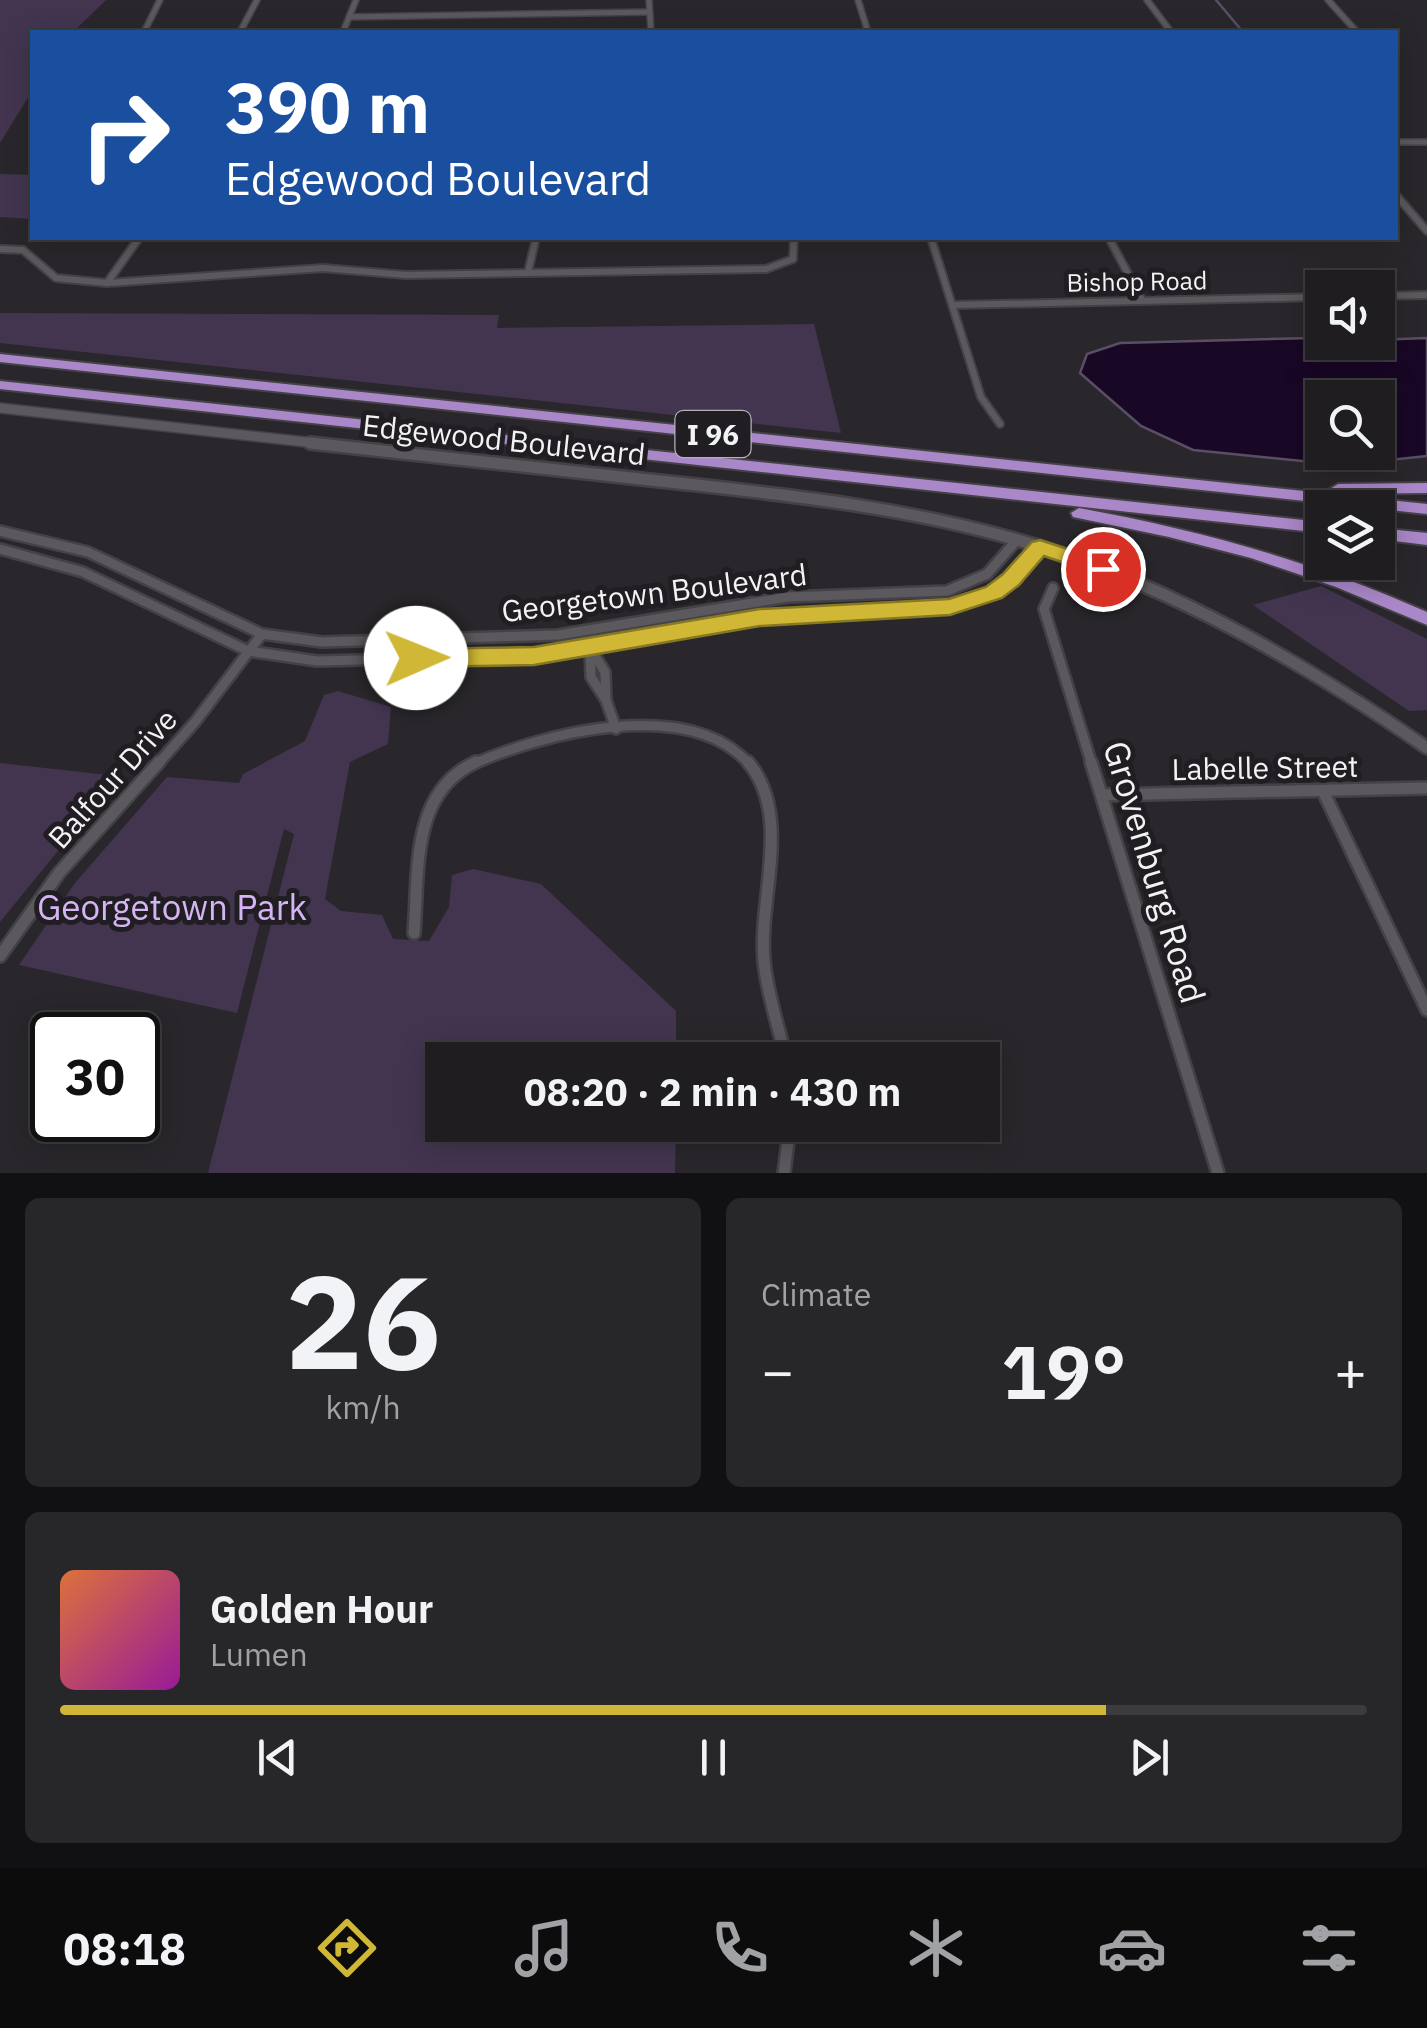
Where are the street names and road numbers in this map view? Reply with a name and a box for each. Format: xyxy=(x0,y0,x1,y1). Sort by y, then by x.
street label: Bishop Road xyxy=(1066,263,1208,299)
street label: Edgewood Boulevard xyxy=(361,405,647,473)
road number: I 96 xyxy=(676,411,750,457)
street label: Georgetown Boulevard xyxy=(499,554,809,630)
street label: Balfour Drive xyxy=(39,700,185,856)
street label: Grovenburg Road xyxy=(1093,735,1217,1009)
street label: Labelle Street xyxy=(1171,746,1359,788)

